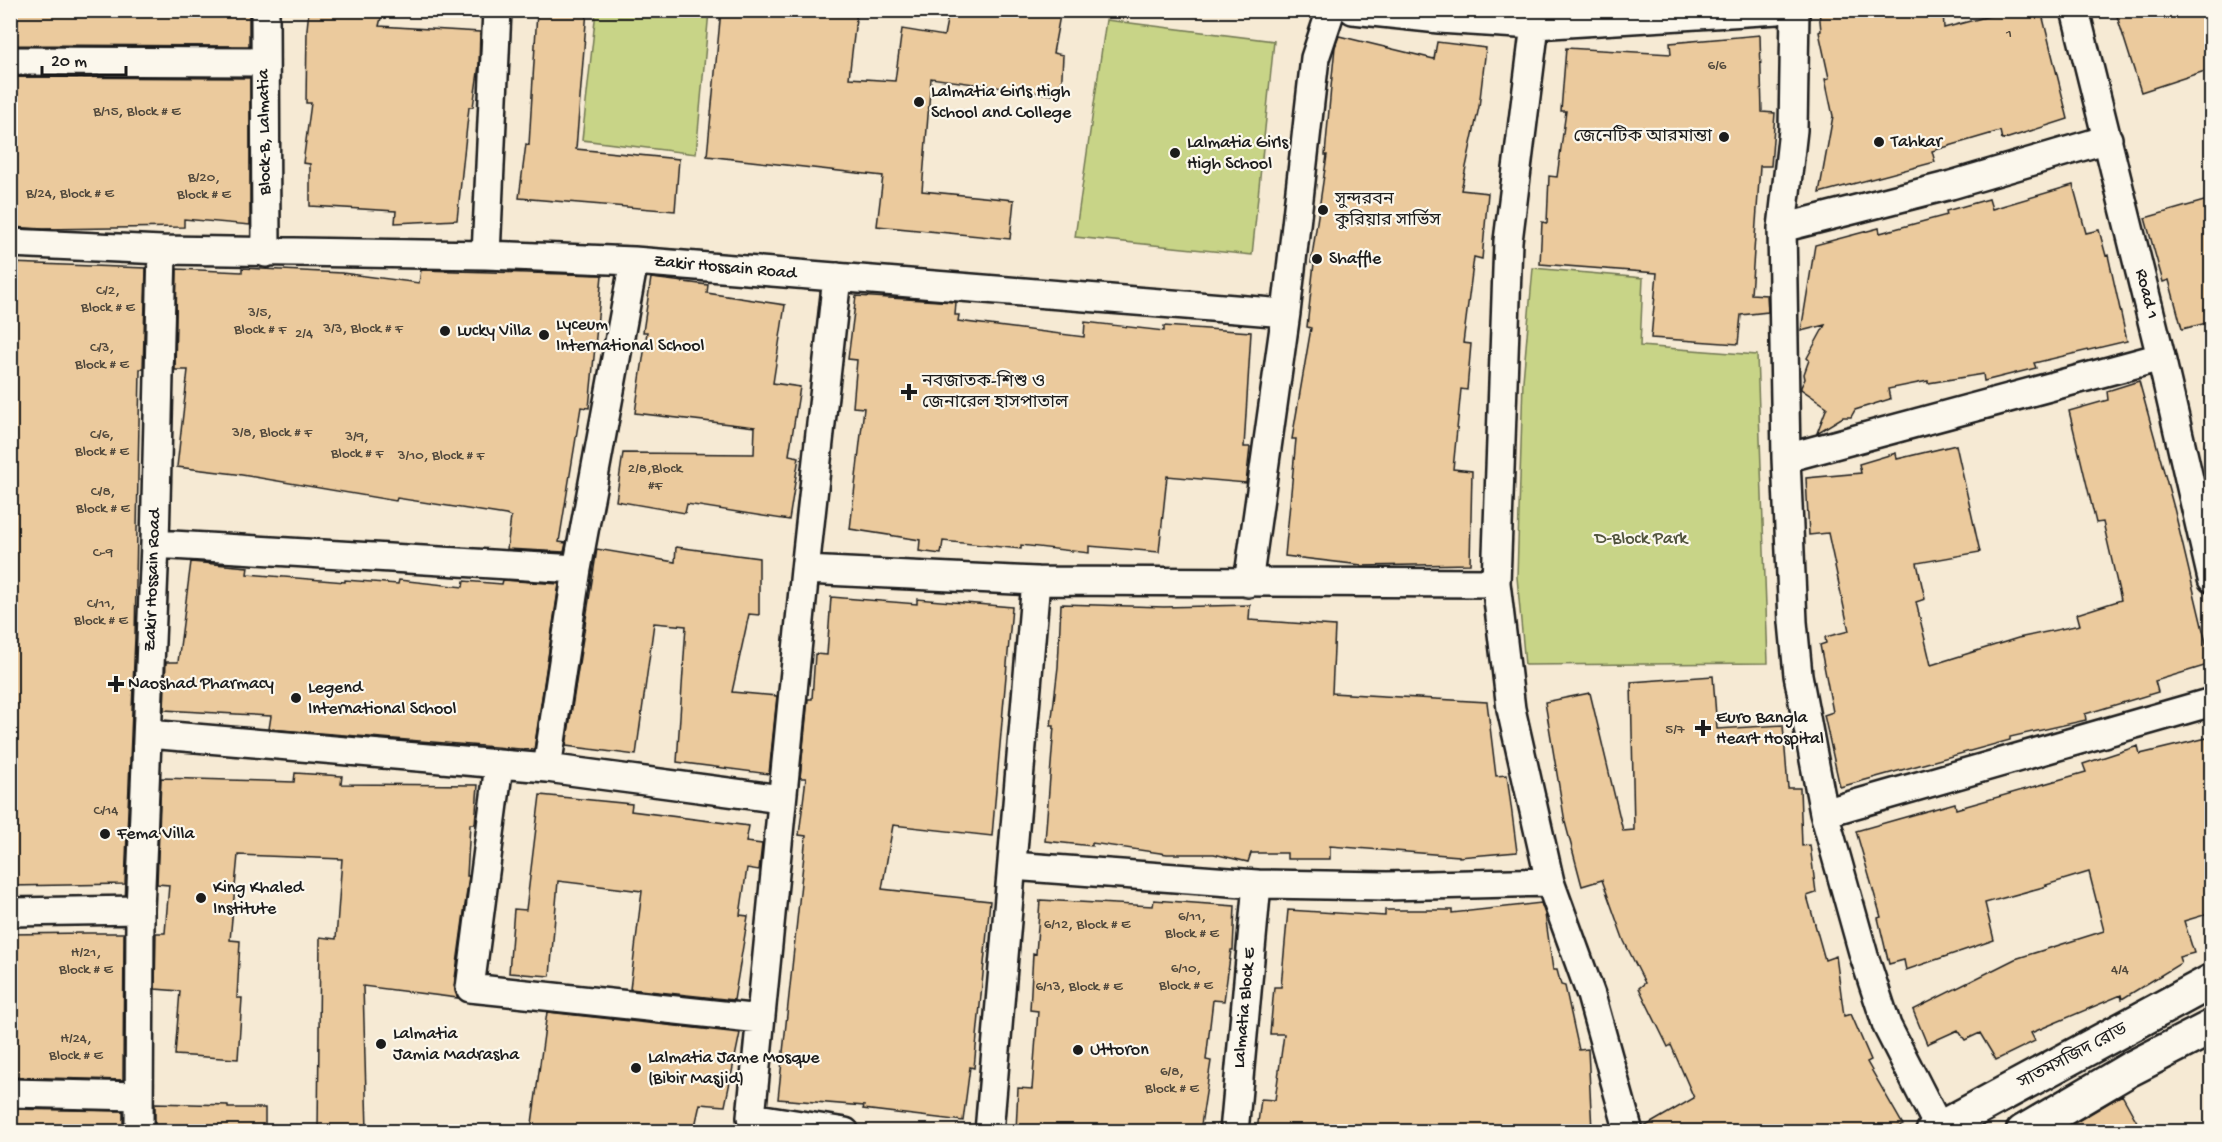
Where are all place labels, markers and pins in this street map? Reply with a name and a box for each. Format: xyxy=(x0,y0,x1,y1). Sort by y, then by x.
place label: Lalmatia Girls High School and College xyxy=(931,82,1072,124)
marker: Lalmatia Girls High School and College xyxy=(912,95,926,109)
place label: জেনেটিক আরমান্তা xyxy=(1573,125,1712,148)
marker: জেনেটিক আরমান্তা xyxy=(1717,130,1731,144)
place label: Tahkar xyxy=(1890,132,1944,153)
place label: Lalmatia Girls High School xyxy=(1187,133,1289,175)
marker: Tahkar xyxy=(1872,135,1886,149)
marker: Lalmatia Girls High School xyxy=(1168,146,1182,160)
place label: সুন্দরবন কুরিয়ার সার্ভিস xyxy=(1334,190,1441,232)
marker: সুন্দরবন কুরিয়ার সার্ভিস xyxy=(1316,203,1330,217)
place label: Shaffle xyxy=(1329,249,1382,270)
marker: Shaffle xyxy=(1310,252,1324,266)
place label: Lyceum International School xyxy=(556,315,705,357)
place label: Lucky Villa xyxy=(457,321,532,342)
marker: Lucky Villa xyxy=(438,324,452,338)
marker: Lyceum International School xyxy=(537,328,551,342)
place label: নবজাতক-শিশু ও জেনারেল হাসপাতাল xyxy=(921,370,1069,414)
marker: নবজাতক-শিশু ও জেনারেল হাসপাতাল xyxy=(900,383,918,401)
place label: Naoshad Pharmacy xyxy=(128,674,274,695)
marker: Naoshad Pharmacy xyxy=(109,677,123,691)
place label: Legend International School xyxy=(308,678,457,720)
marker: Legend International School xyxy=(289,691,303,705)
place label: Euro Bangla Heart Hospital xyxy=(1716,708,1824,750)
marker: Euro Bangla Heart Hospital xyxy=(1694,719,1712,737)
place label: Fema Villa xyxy=(116,824,195,845)
marker: Fema Villa xyxy=(98,827,112,841)
place label: King Khaled Institute xyxy=(213,878,305,920)
marker: King Khaled Institute xyxy=(194,891,208,905)
place label: Lalmatia Jamia Madrasha xyxy=(393,1024,520,1066)
marker: Lalmatia Jamia Madrasha xyxy=(374,1037,388,1051)
place label: Uttoron xyxy=(1090,1040,1149,1061)
marker: Uttoron xyxy=(1071,1043,1085,1057)
place label: Lalmatia Jame Mosque (Bibir Masjid) xyxy=(648,1048,820,1090)
marker: Lalmatia Jame Mosque (Bibir Masjid) xyxy=(629,1061,643,1075)

